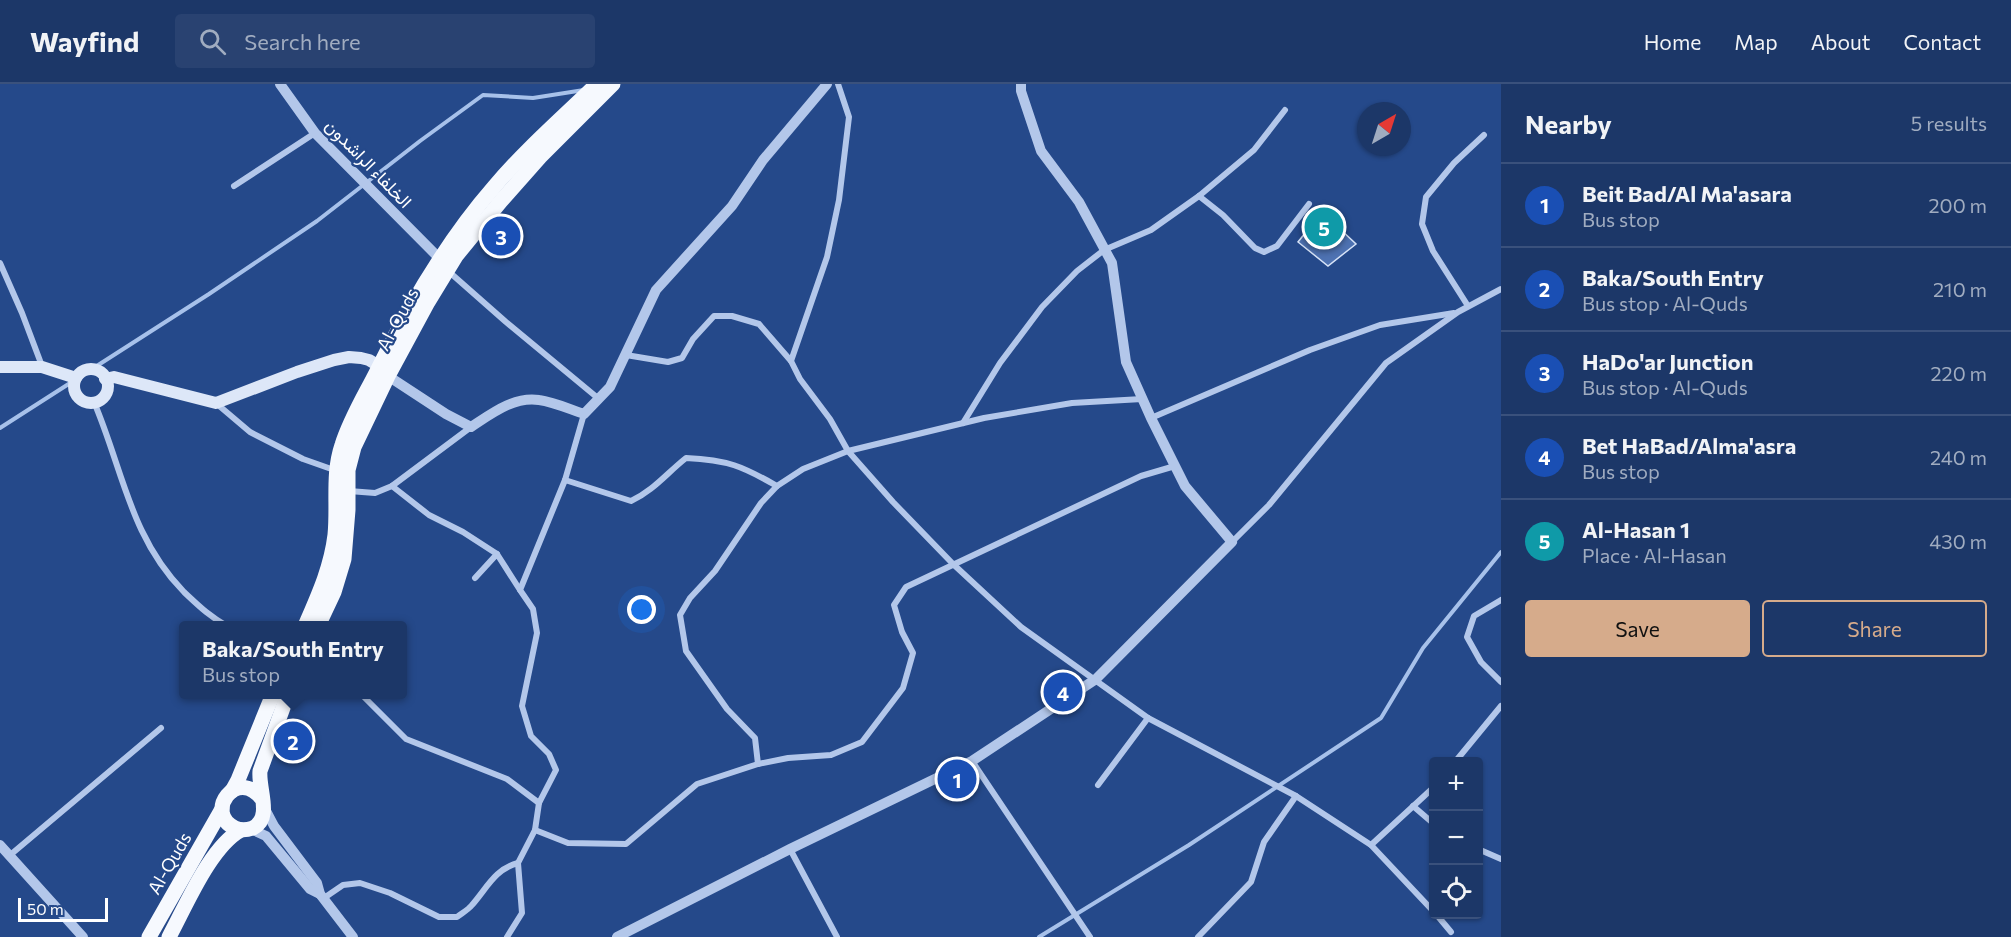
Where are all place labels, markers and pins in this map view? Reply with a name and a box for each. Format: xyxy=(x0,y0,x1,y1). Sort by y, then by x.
pin: 5 xyxy=(1304,204,1344,250)
pin: 3 xyxy=(482,214,520,258)
pin: 4 xyxy=(1044,670,1082,714)
pin: 2 xyxy=(274,718,312,764)
pin: 1 xyxy=(938,756,976,802)

